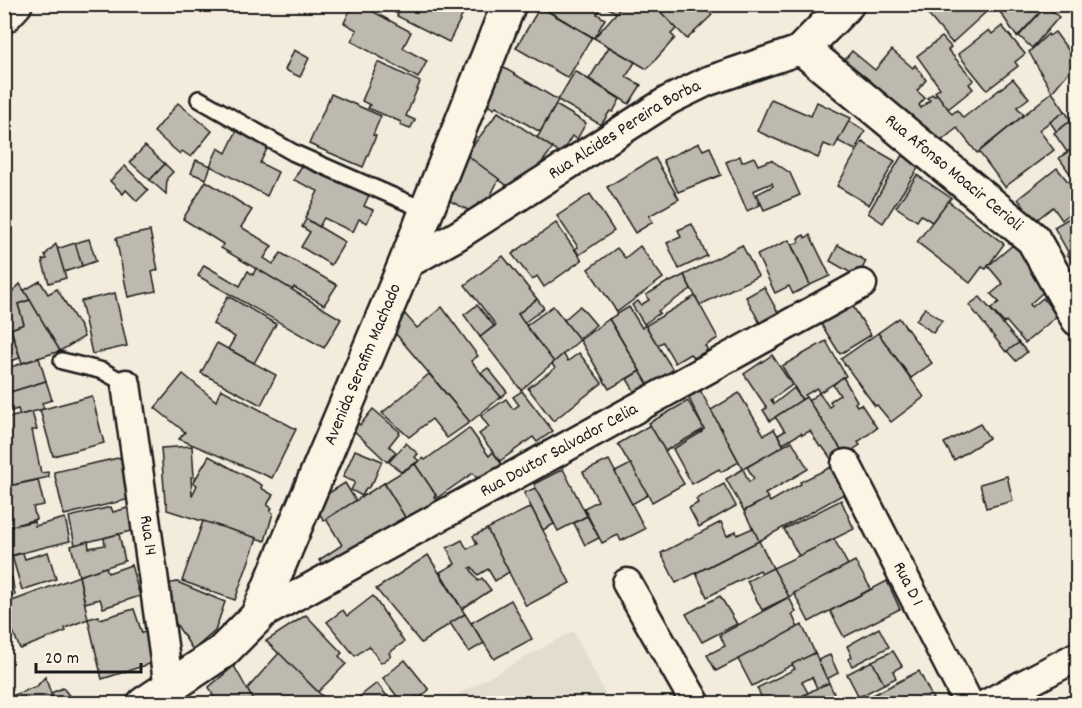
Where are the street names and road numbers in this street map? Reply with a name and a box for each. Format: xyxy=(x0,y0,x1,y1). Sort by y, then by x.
street label: Rua Alcides Pereira Borba xyxy=(544,74,705,187)
street label: Rua Afonso Moacir Cerioli xyxy=(879,109,1028,238)
street label: Avenida Serafim Machado xyxy=(318,280,408,449)
street label: Rua Doutor Salvador Celia xyxy=(476,397,643,504)
street label: Rua 14 xyxy=(132,514,163,557)
street label: Rua D 1 xyxy=(886,558,929,611)

